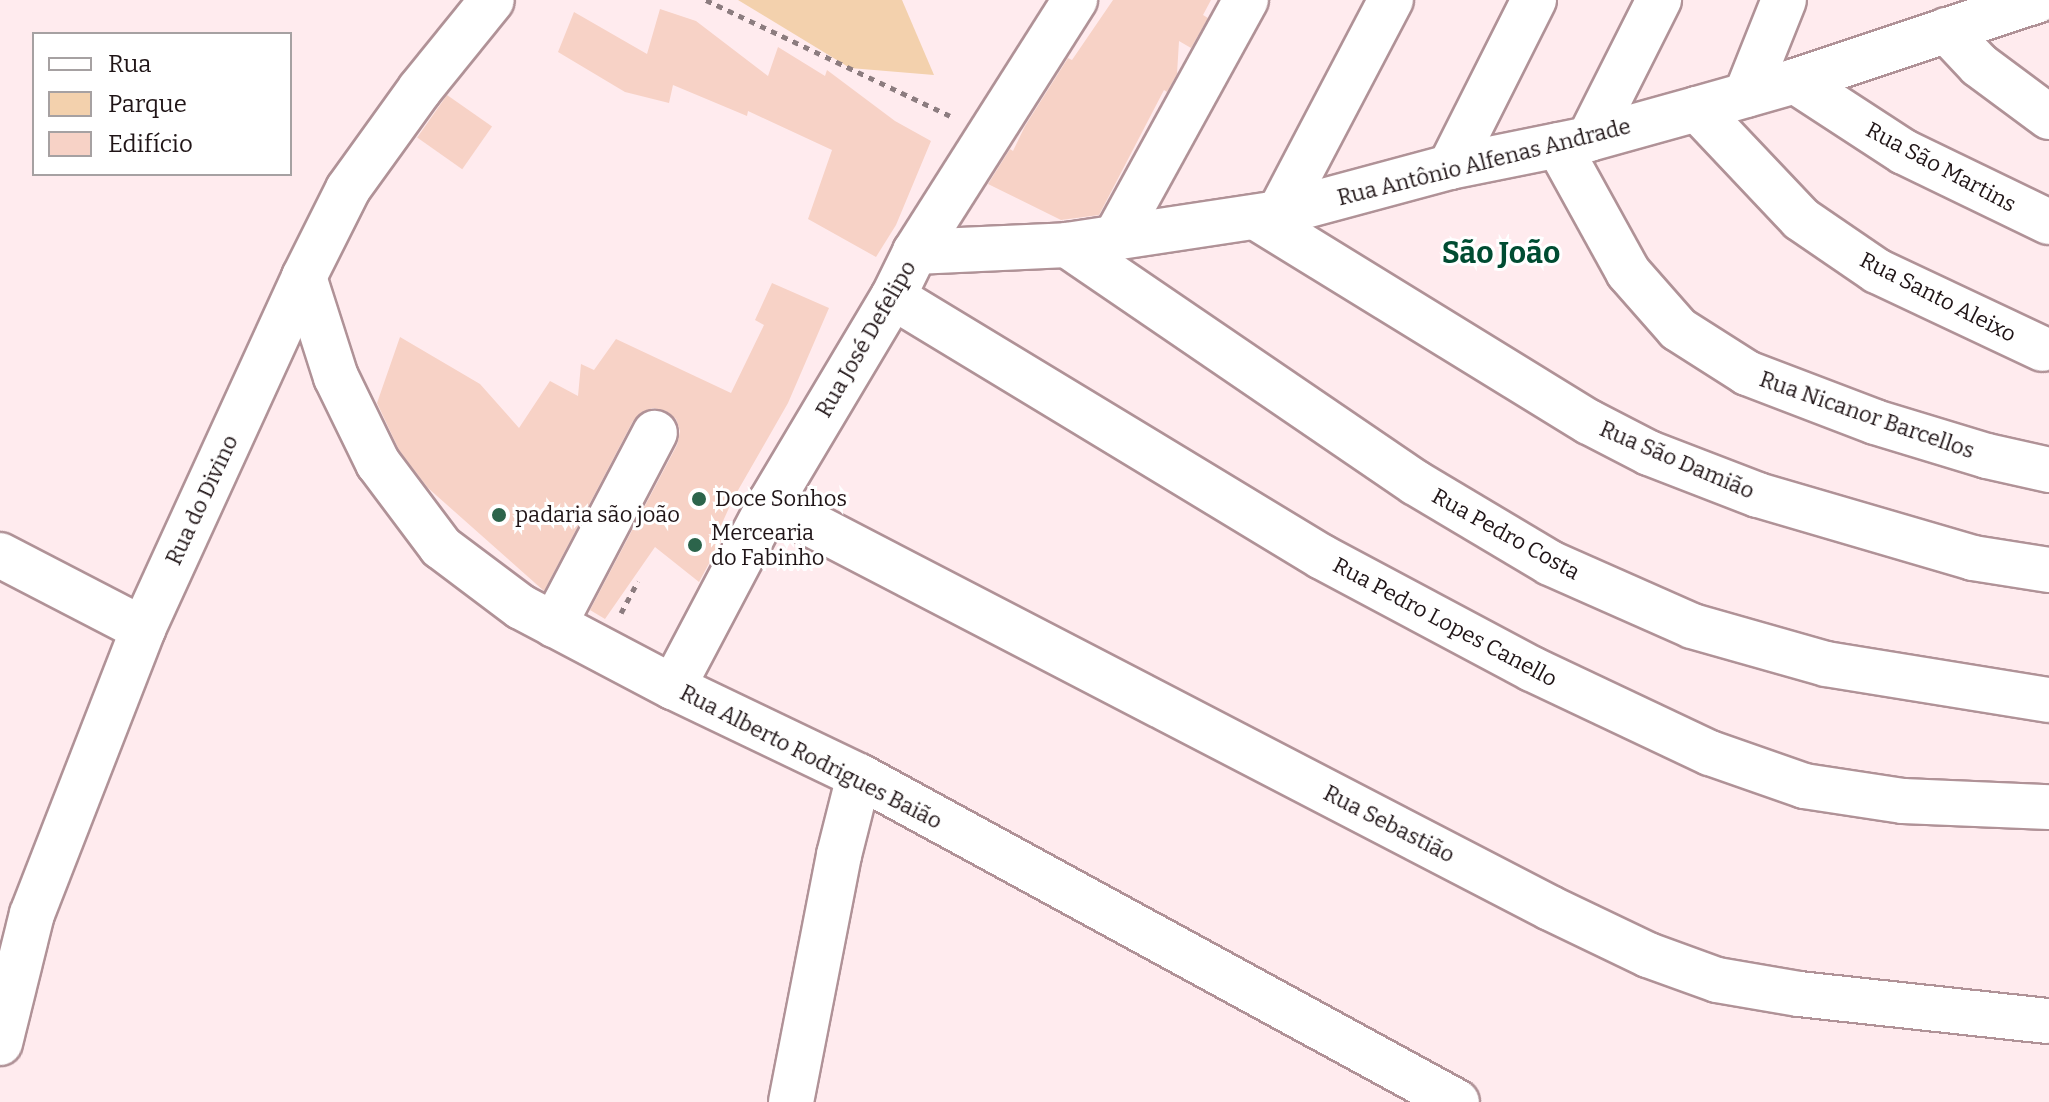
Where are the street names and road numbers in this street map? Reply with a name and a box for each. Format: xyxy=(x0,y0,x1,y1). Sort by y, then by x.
street label: Rua Antônio Alfenas Andrade xyxy=(1335,113,1633,211)
street label: Rua São Martins xyxy=(1862,116,2020,218)
street label: Rua Santo Aleixo xyxy=(1856,246,2020,348)
street label: Rua José Defelipo xyxy=(810,256,922,422)
street label: Rua Nicanor Barcellos xyxy=(1756,366,1978,464)
street label: Rua São Damião xyxy=(1596,416,1758,504)
street label: Rua do Divino xyxy=(160,431,244,569)
street label: Rua Pedro Costa xyxy=(1428,483,1584,585)
street label: Rua Pedro Lopes Canello xyxy=(1328,552,1562,692)
street label: Rua Alberto Rodrigues Baião xyxy=(676,679,946,835)
street label: Rua Sebastião xyxy=(1319,780,1459,868)

